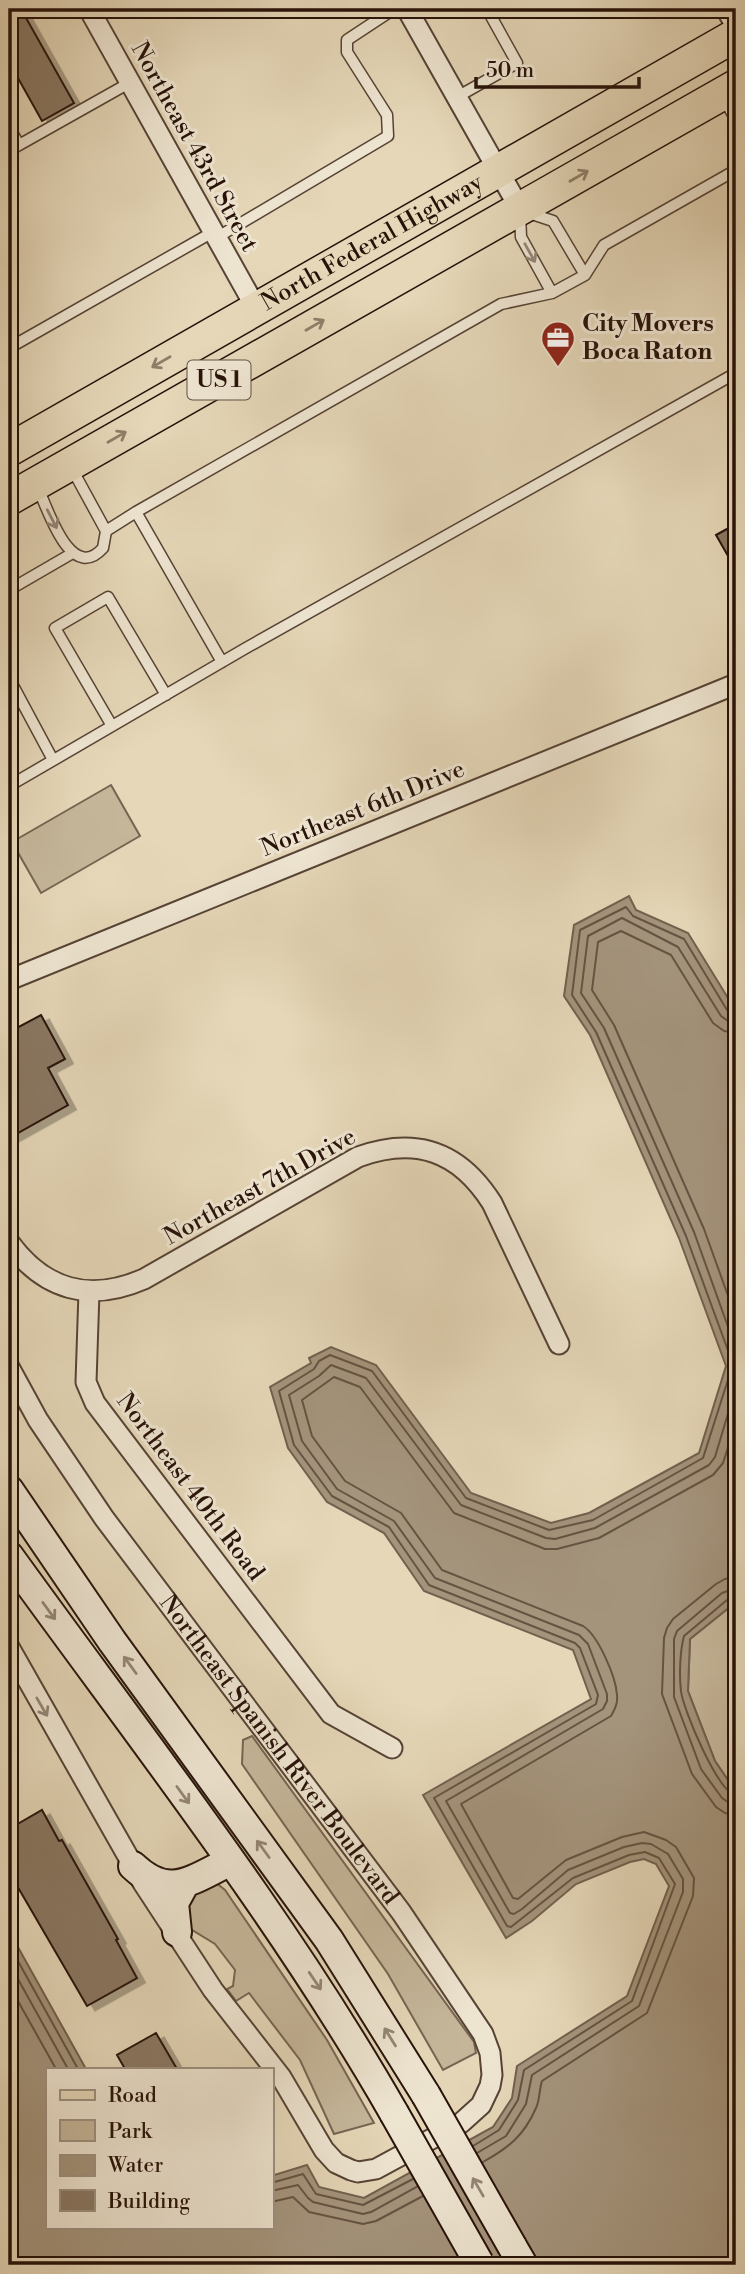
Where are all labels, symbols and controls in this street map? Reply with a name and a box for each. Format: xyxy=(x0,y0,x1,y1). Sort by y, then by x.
street label: Northeast 43rd Street xyxy=(124,37,264,258)
scale bar xyxy=(476,46,638,90)
text: 50 m xyxy=(486,58,534,84)
street label: North Federal Highway xyxy=(256,167,489,318)
one-way arrow xyxy=(568,169,589,182)
one-way arrow xyxy=(524,242,537,263)
place label: City Movers Boca Raton xyxy=(582,309,714,367)
one-way arrow xyxy=(304,318,325,331)
office icon: City Movers Boca Raton xyxy=(539,319,577,368)
one-way arrow xyxy=(152,356,172,370)
road number: US 1 xyxy=(188,360,250,400)
one-way arrow xyxy=(106,430,127,443)
one-way arrow xyxy=(46,508,60,529)
street label: Northeast 6th Drive xyxy=(257,754,469,864)
street label: Northeast 7th Drive xyxy=(159,1122,361,1252)
street label: Northeast 40th Road xyxy=(110,1387,271,1587)
street label: Northeast Spanish River Boulevard xyxy=(152,1589,405,1911)
one-way arrow xyxy=(42,1601,56,1620)
one-way arrow xyxy=(122,1656,137,1675)
one-way arrow xyxy=(35,1696,49,1716)
one-way arrow xyxy=(175,1785,190,1804)
one-way arrow xyxy=(256,1840,270,1859)
one-way arrow xyxy=(308,1970,322,1990)
one-way arrow xyxy=(383,2028,397,2048)
legend xyxy=(46,2068,273,2228)
text: Road xyxy=(108,2083,157,2109)
text: Park xyxy=(108,2119,153,2145)
text: Water xyxy=(107,2153,163,2179)
one-way arrow xyxy=(471,2177,484,2198)
text: Building xyxy=(107,2189,190,2215)

